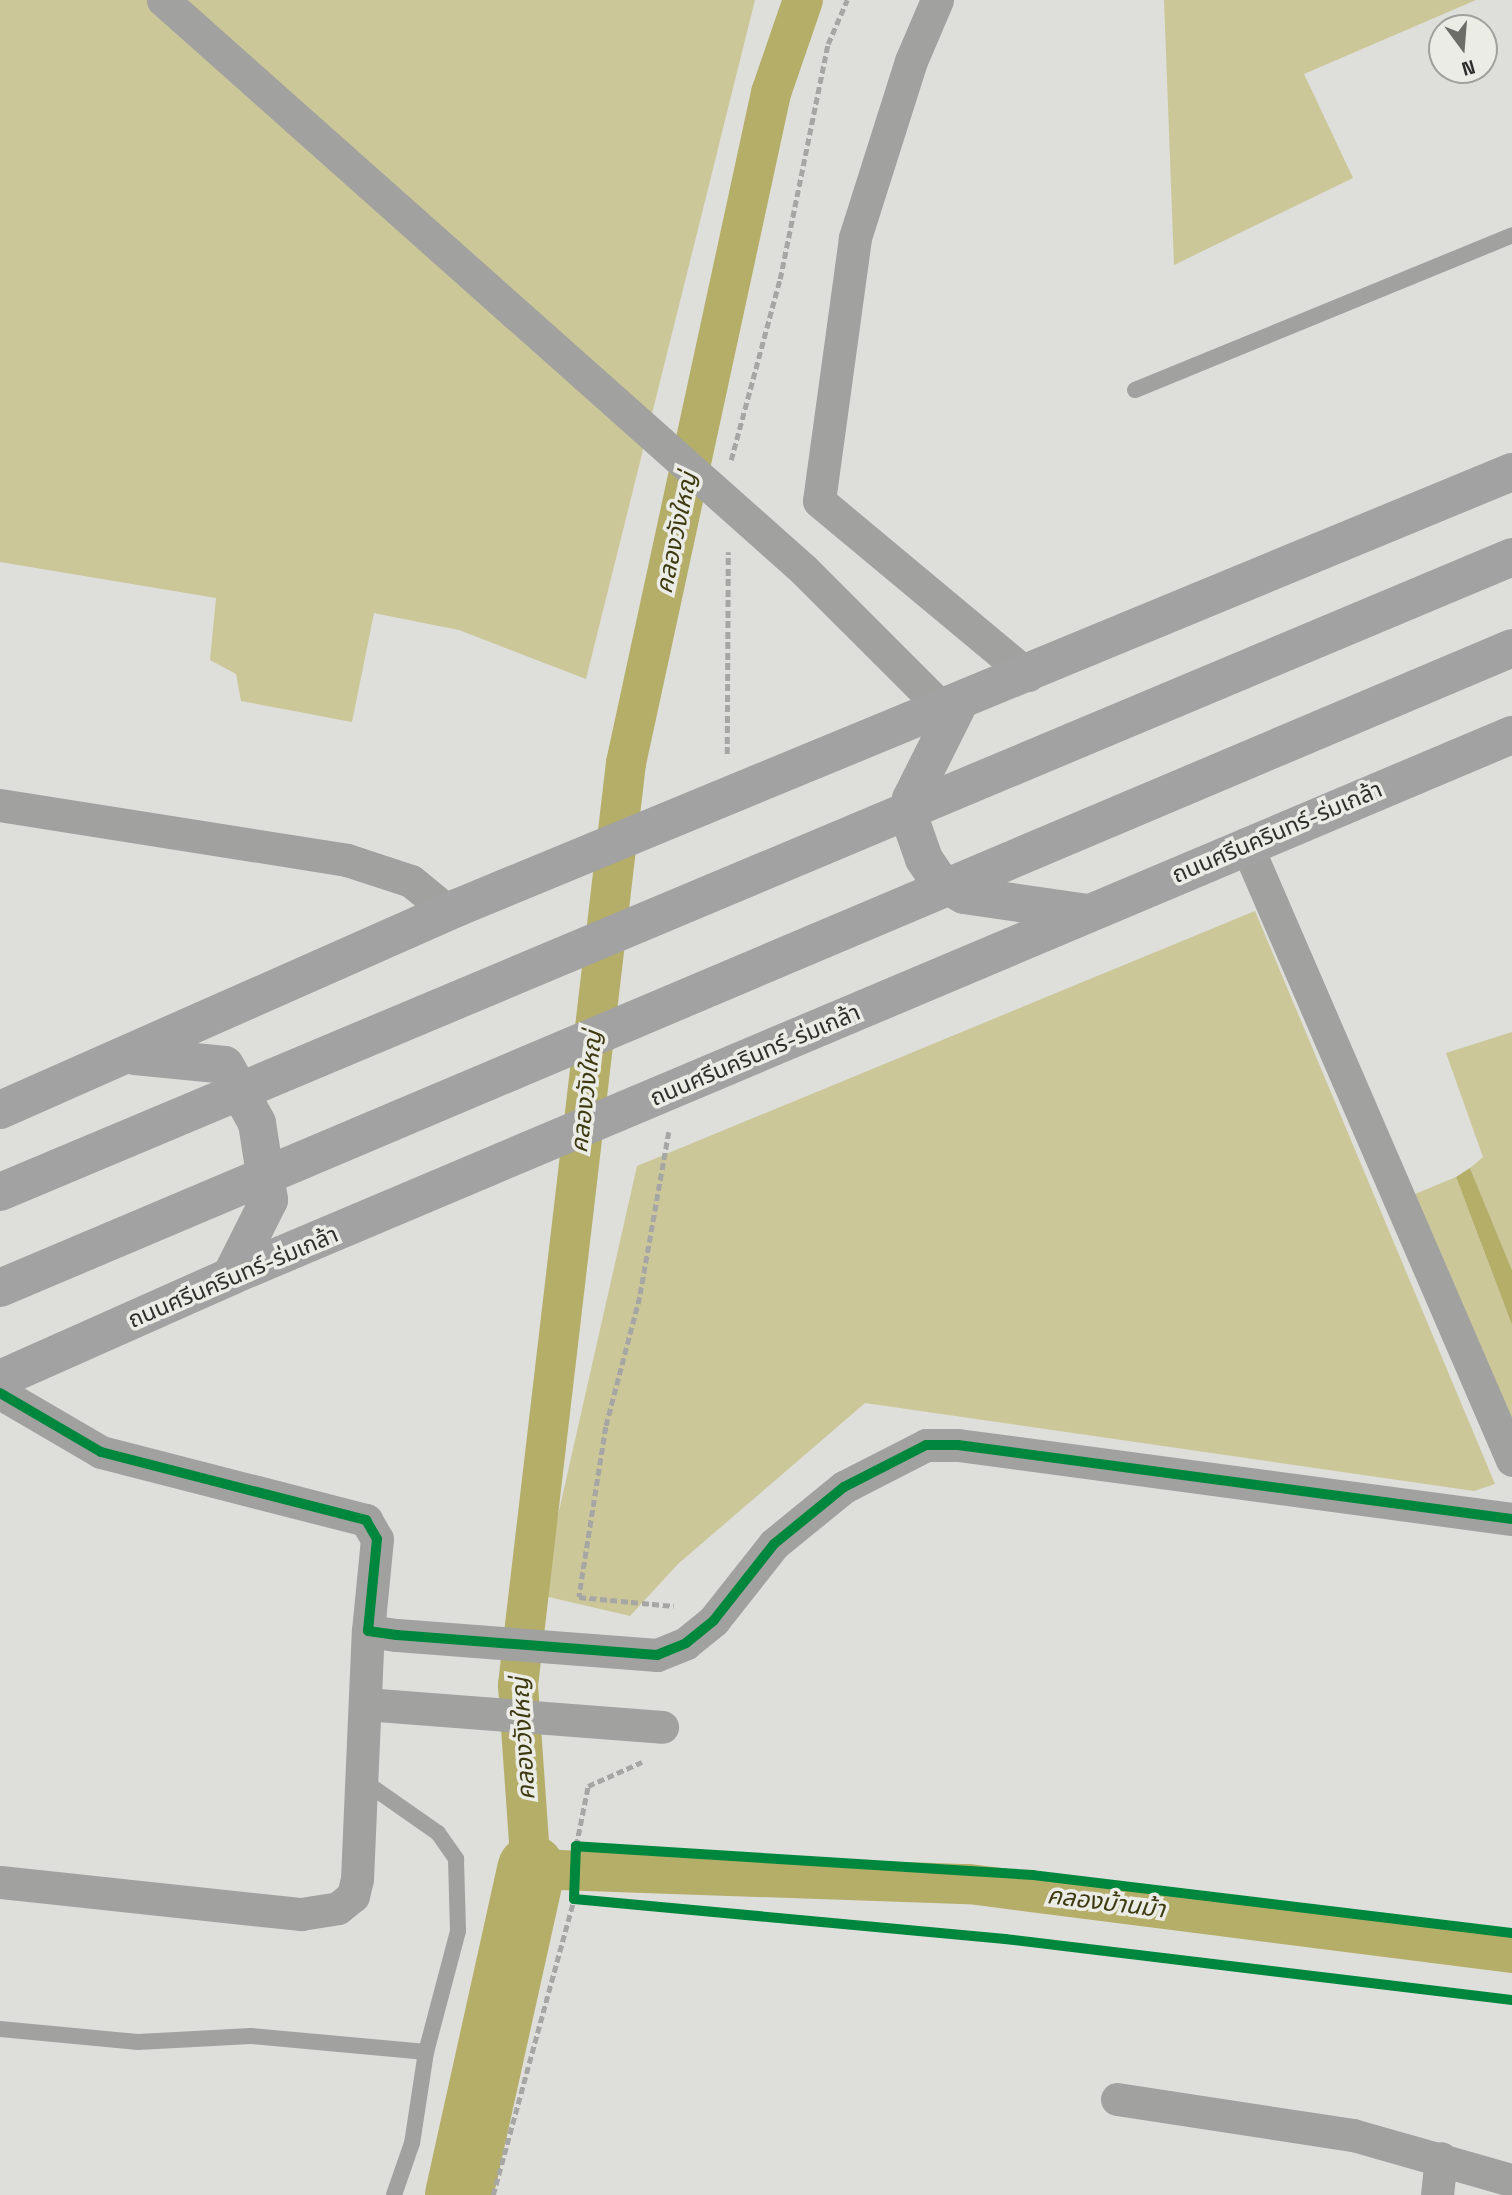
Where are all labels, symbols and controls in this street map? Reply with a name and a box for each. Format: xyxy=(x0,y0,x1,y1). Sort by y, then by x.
north arrow xyxy=(1428,14,1498,84)
text: N xyxy=(1459,54,1478,82)
water label: คลองวังใหญ่ xyxy=(649,470,703,596)
street label: ถนนศรีนครินทร์-ร่มเกล้า xyxy=(1168,775,1386,889)
street label: ถนนศรีนครินทร์-ร่มเกล้า xyxy=(646,998,864,1112)
water label: คลองวังใหญ่ xyxy=(564,1029,608,1155)
street label: ถนนศรีนครินทร์-ร่มเกล้า xyxy=(124,1220,342,1334)
water label: คลองวังใหญ่ xyxy=(505,1677,541,1801)
water label: คลองบ้านม้า xyxy=(1045,1880,1167,1924)

